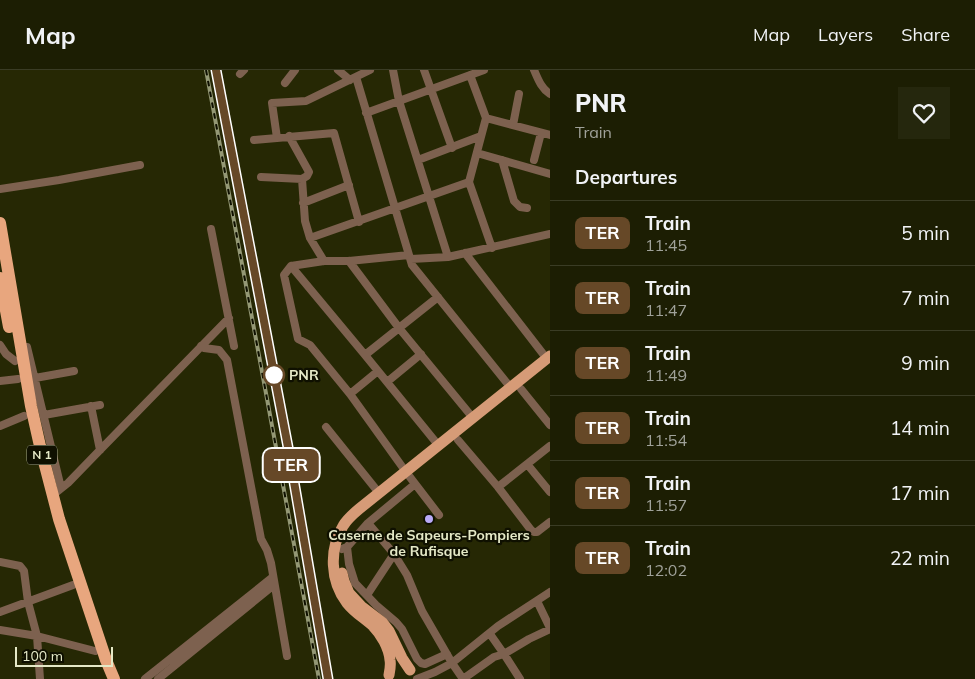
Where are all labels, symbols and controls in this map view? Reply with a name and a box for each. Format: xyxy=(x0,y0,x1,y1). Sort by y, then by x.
text: Map xyxy=(25,20,76,50)
text: Map xyxy=(753,23,790,46)
text: Layers xyxy=(818,23,873,46)
text: Share xyxy=(901,23,950,46)
button: heart xyxy=(898,87,950,139)
text: PNR xyxy=(575,88,626,118)
text: Train xyxy=(575,122,612,142)
text: Departures xyxy=(575,165,677,189)
text: Train xyxy=(645,211,691,235)
text: TER xyxy=(585,221,620,244)
text: 5 min xyxy=(901,221,950,245)
text: 11:45 xyxy=(645,235,687,255)
text: Train xyxy=(645,276,691,300)
text: TER xyxy=(585,286,620,309)
text: 7 min xyxy=(901,286,950,310)
text: 11:47 xyxy=(645,300,687,320)
text: Train xyxy=(645,341,691,365)
text: TER xyxy=(585,351,620,374)
text: 9 min xyxy=(901,351,950,375)
marker: PNR xyxy=(263,364,285,386)
text: 11:49 xyxy=(645,365,687,385)
place label: PNR xyxy=(289,366,319,384)
text: Train xyxy=(645,406,691,430)
text: TER xyxy=(585,416,620,439)
text: 14 min xyxy=(890,416,950,440)
text: 11:54 xyxy=(645,430,687,450)
road number: N 1 xyxy=(27,446,57,464)
line badge: TER xyxy=(262,449,320,481)
text: TER xyxy=(274,453,308,476)
text: Train xyxy=(645,471,691,495)
text: TER xyxy=(585,481,620,504)
text: 17 min xyxy=(890,481,950,505)
text: 11:57 xyxy=(645,495,687,515)
marker: Caserne de Sapeurs-Pompiers de Rufisque xyxy=(423,513,435,525)
place label: Caserne de Sapeurs-Pompiers de Rufisque xyxy=(328,526,530,560)
text: Train xyxy=(645,536,691,560)
text: TER xyxy=(585,546,620,569)
text: 22 min xyxy=(890,546,950,570)
text: 12:02 xyxy=(645,560,687,580)
scale bar xyxy=(15,644,112,667)
text: 100 m xyxy=(22,647,63,665)

